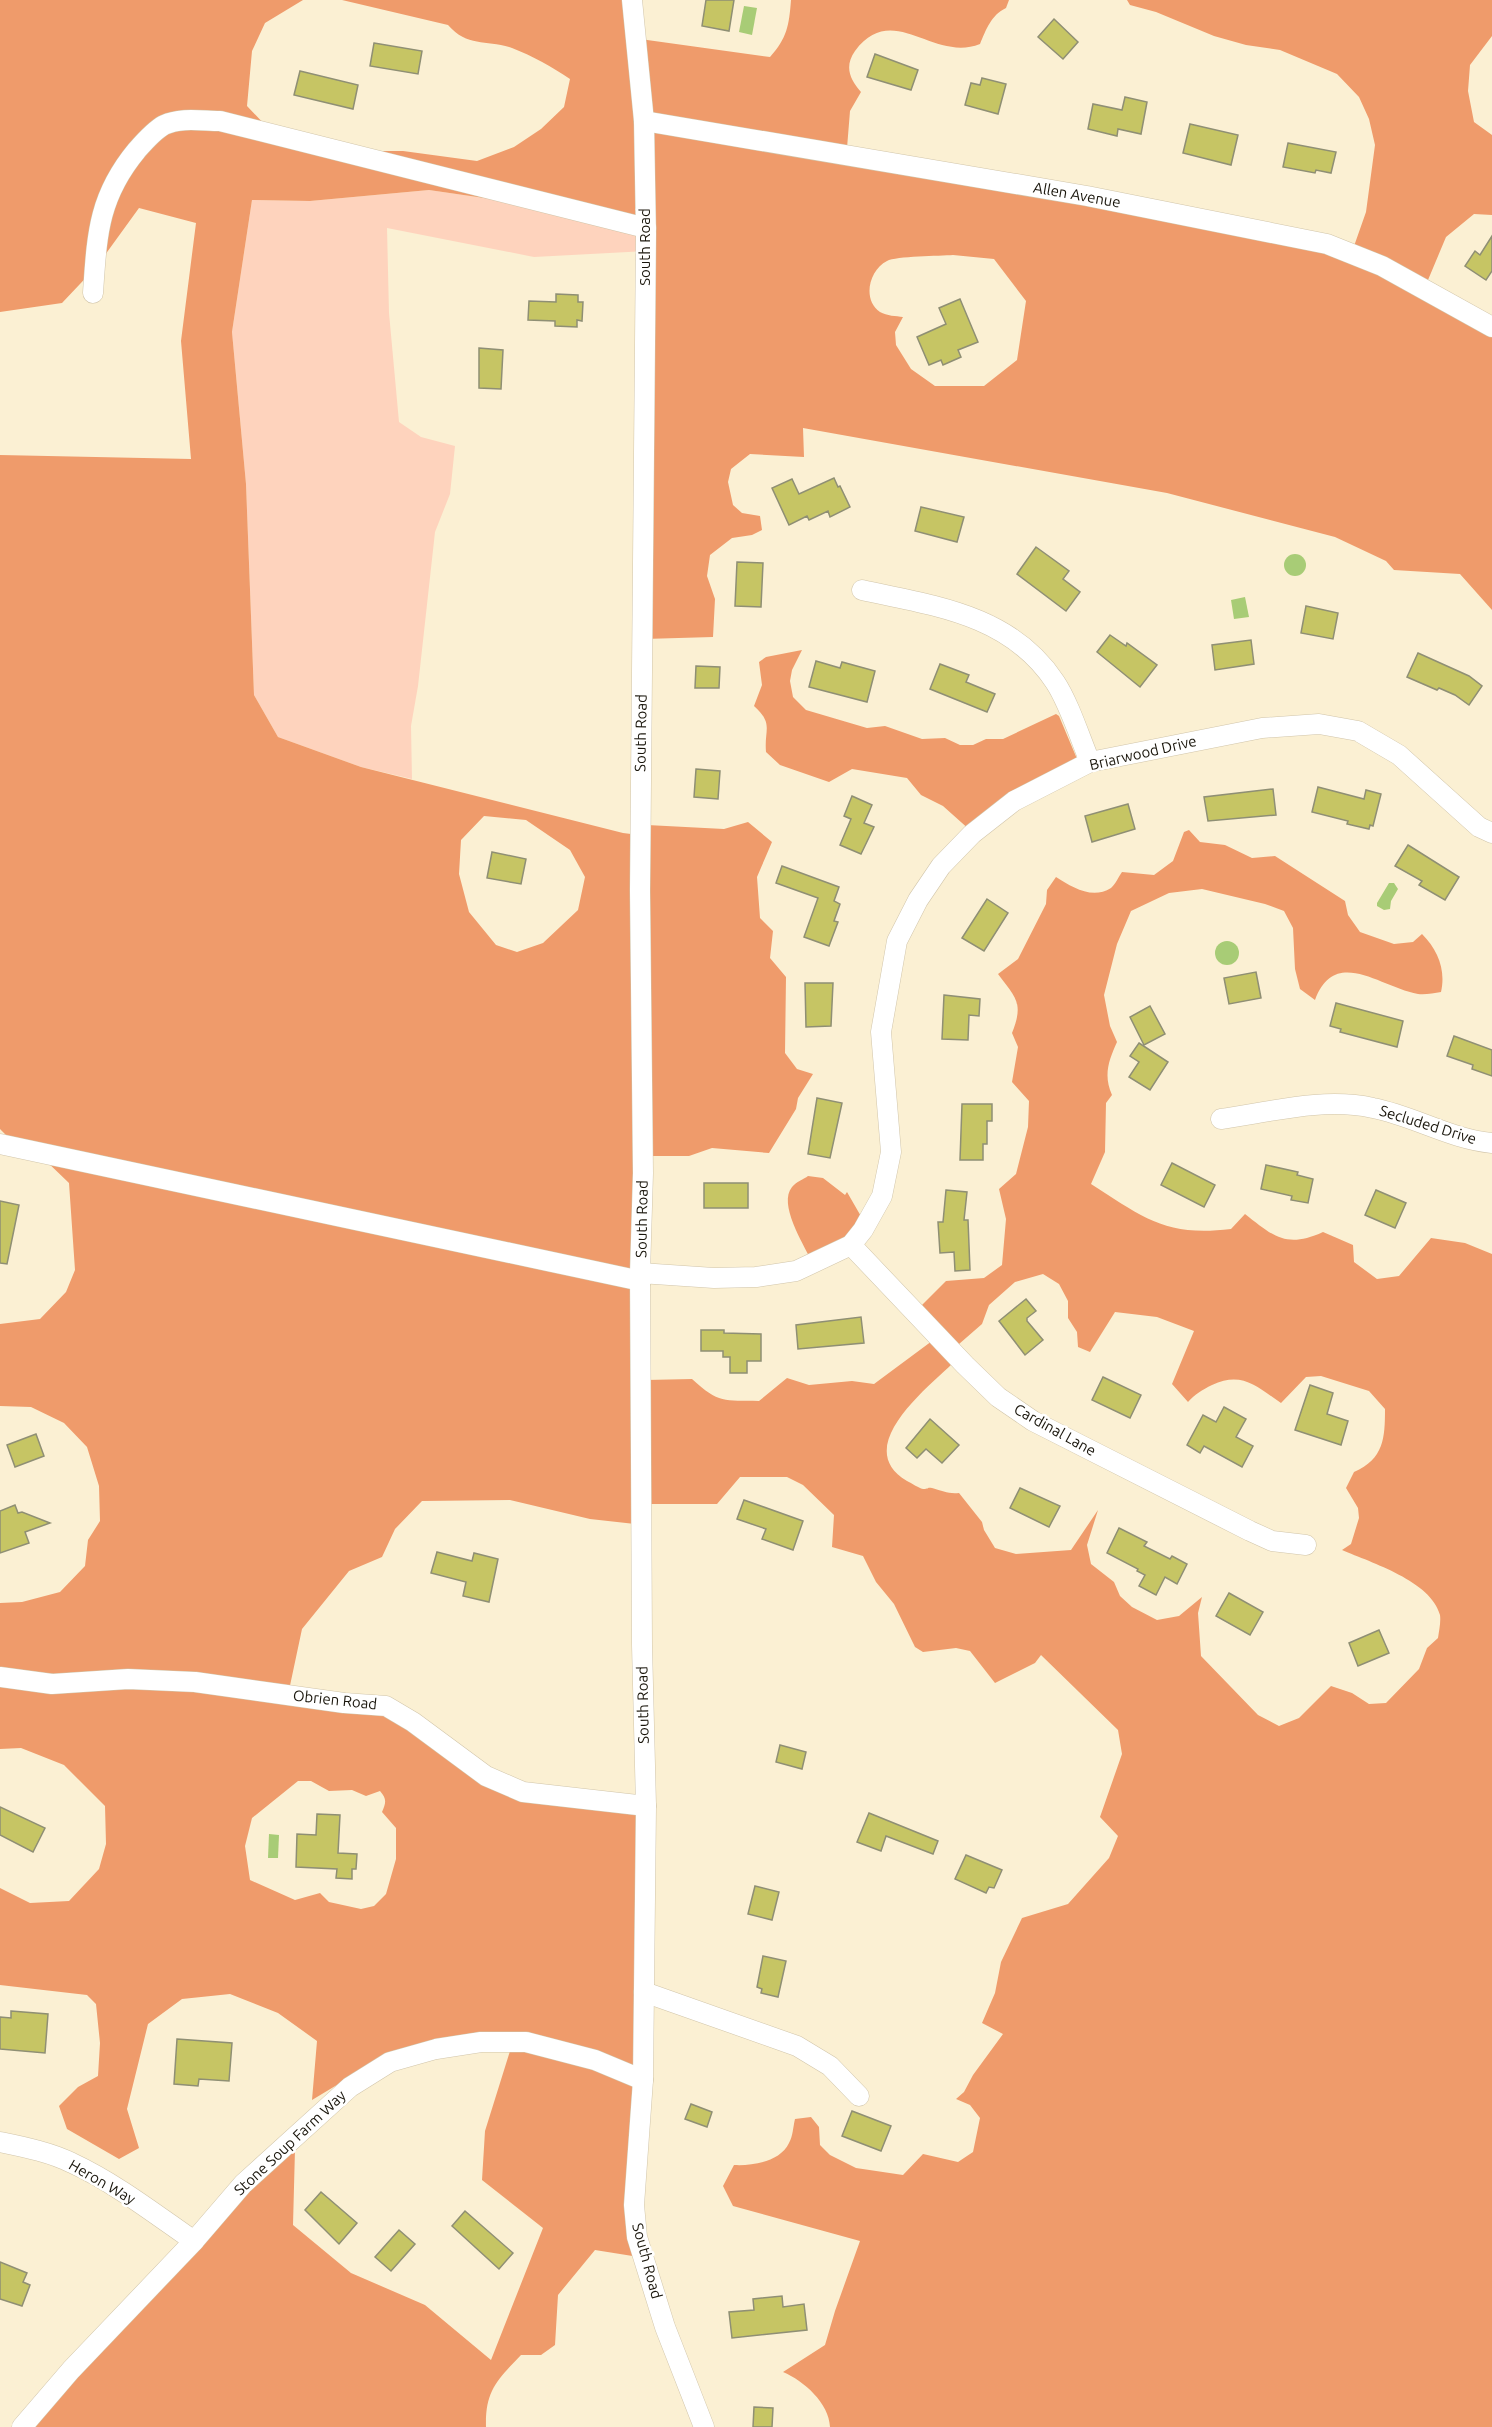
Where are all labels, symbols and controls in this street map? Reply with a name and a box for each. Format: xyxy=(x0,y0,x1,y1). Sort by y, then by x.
street label: Allen Avenue xyxy=(1032,178,1122,211)
street label: South Road xyxy=(636,208,653,286)
street label: South Road xyxy=(631,694,650,772)
street label: Briarwood Drive xyxy=(1088,732,1198,773)
street label: Secluded Drive xyxy=(1378,1102,1479,1147)
street label: South Road xyxy=(632,1180,651,1258)
street label: Cardinal Lane xyxy=(1011,1400,1099,1459)
street label: South Road xyxy=(633,1666,652,1744)
street label: Obrien Road xyxy=(292,1687,378,1712)
street label: Stone Soup Farm Way xyxy=(231,2087,349,2199)
street label: Heron Way xyxy=(66,2156,138,2207)
street label: South Road xyxy=(629,2221,666,2301)

